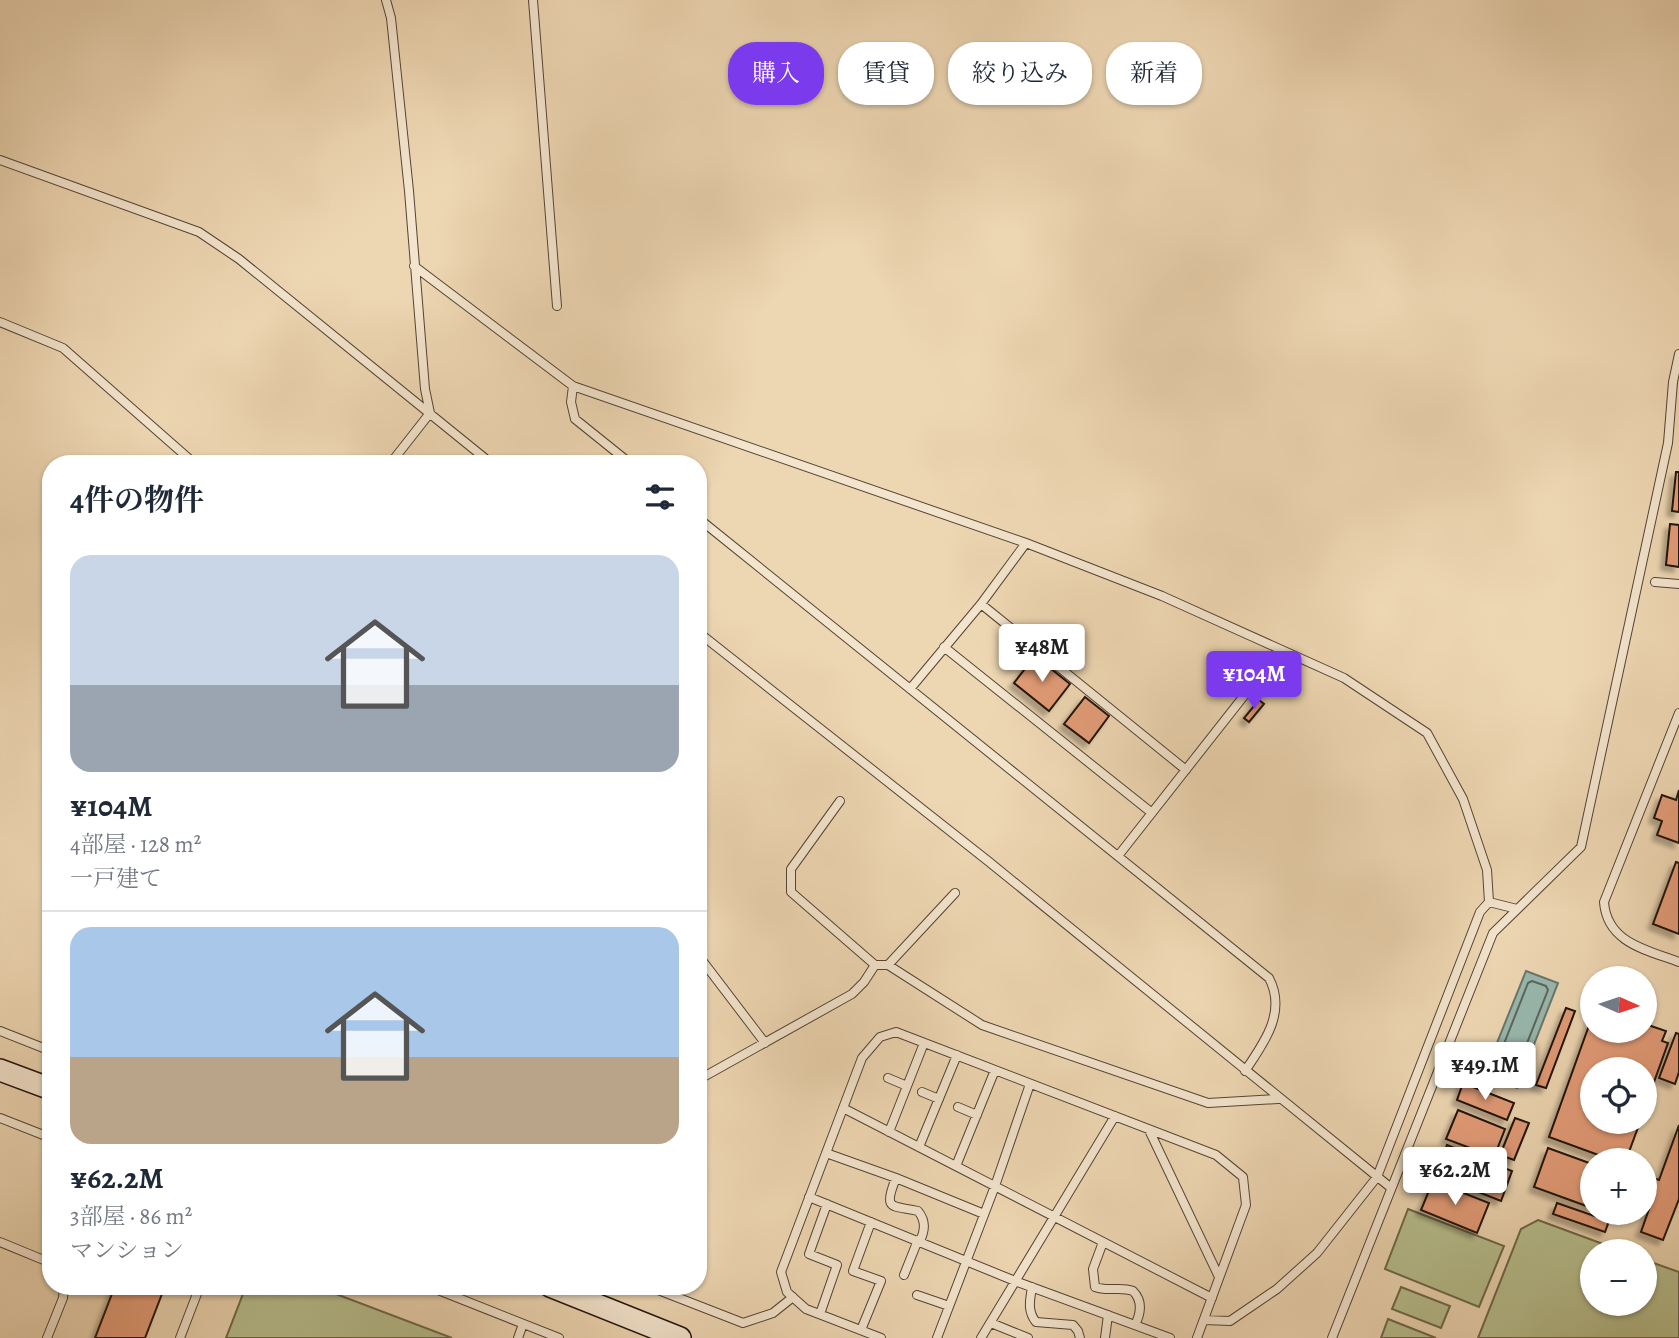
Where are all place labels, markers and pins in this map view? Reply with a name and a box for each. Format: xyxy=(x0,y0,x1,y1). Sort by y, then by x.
pin: ¥48M xyxy=(1001,624,1083,684)
pin: ¥104M xyxy=(1205,652,1303,711)
pin: ¥49.1M xyxy=(1428,1042,1542,1102)
pin: ¥62.2M xyxy=(1398,1148,1512,1207)

